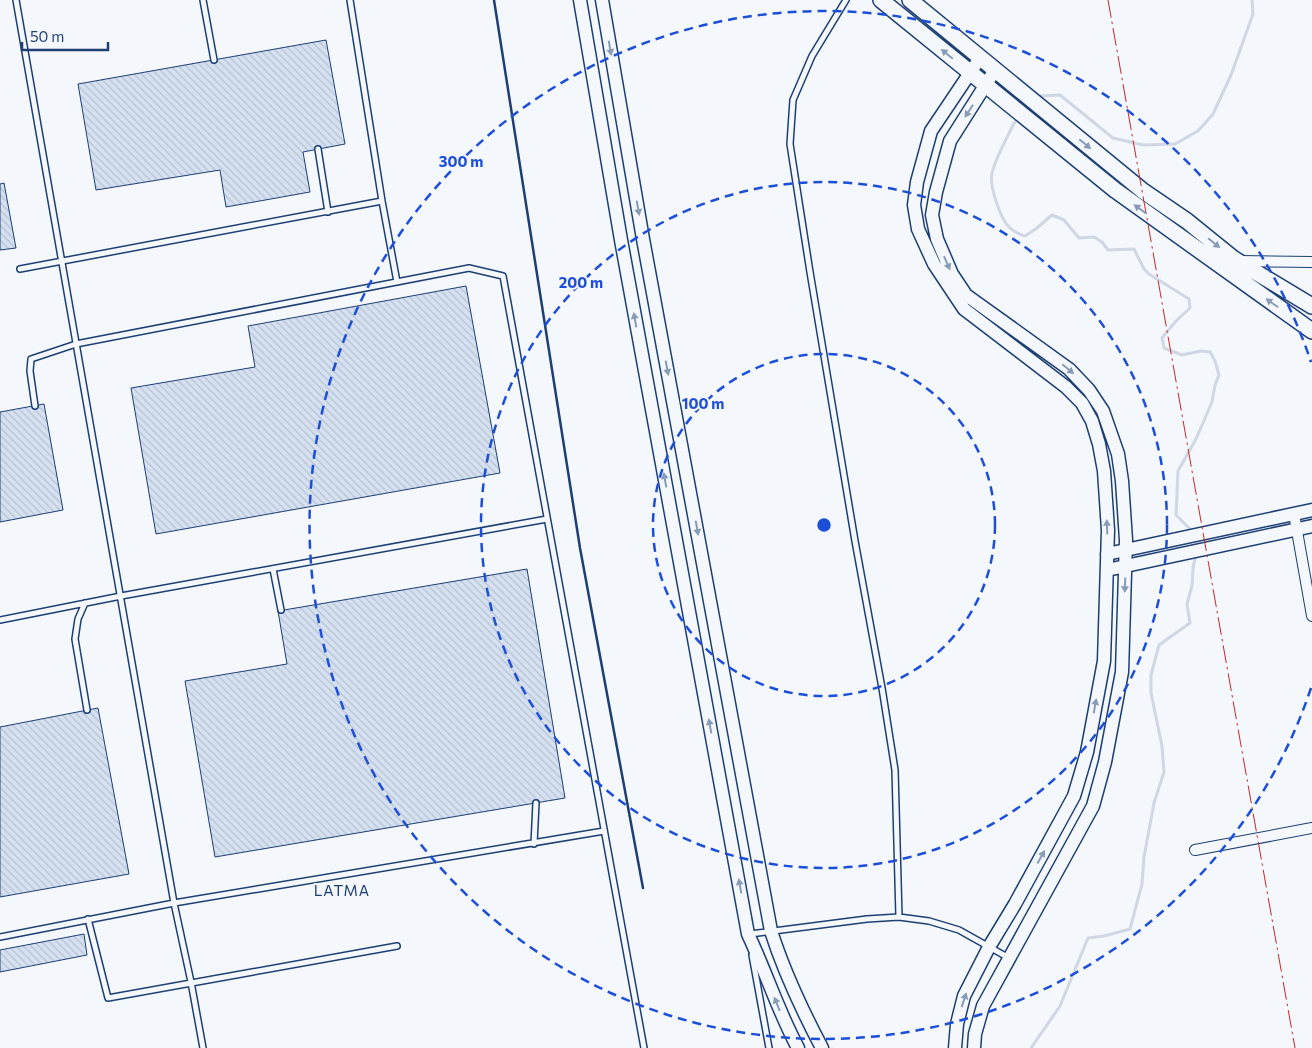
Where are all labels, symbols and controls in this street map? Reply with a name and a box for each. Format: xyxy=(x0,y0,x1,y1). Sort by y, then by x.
scale bar xyxy=(22,20,109,52)
text: 50 m xyxy=(30,27,64,45)
one-way arrow xyxy=(607,40,615,56)
one-way arrow xyxy=(941,48,954,59)
one-way arrow xyxy=(964,105,974,118)
one-way arrow xyxy=(1079,138,1091,149)
text: 300 m xyxy=(439,152,483,170)
one-way arrow xyxy=(635,200,643,216)
one-way arrow xyxy=(1134,203,1147,214)
one-way arrow xyxy=(1207,237,1220,248)
one-way arrow xyxy=(944,256,952,270)
text: 200 m xyxy=(559,273,603,291)
one-way arrow xyxy=(1265,298,1279,308)
one-way arrow xyxy=(631,312,639,328)
one-way arrow xyxy=(664,360,672,376)
one-way arrow xyxy=(1061,363,1074,374)
text: 100 m xyxy=(682,394,724,412)
one-way arrow xyxy=(660,472,668,488)
centre of rings xyxy=(815,516,833,534)
one-way arrow xyxy=(1103,519,1111,535)
one-way arrow xyxy=(693,520,701,536)
one-way arrow xyxy=(1121,577,1129,593)
one-way arrow xyxy=(1092,698,1100,714)
one-way arrow xyxy=(706,718,714,734)
one-way arrow xyxy=(1036,851,1045,864)
one-way arrow xyxy=(735,877,743,893)
district label: LATMA xyxy=(314,881,370,899)
one-way arrow xyxy=(960,993,968,1008)
one-way arrow xyxy=(773,996,781,1011)

